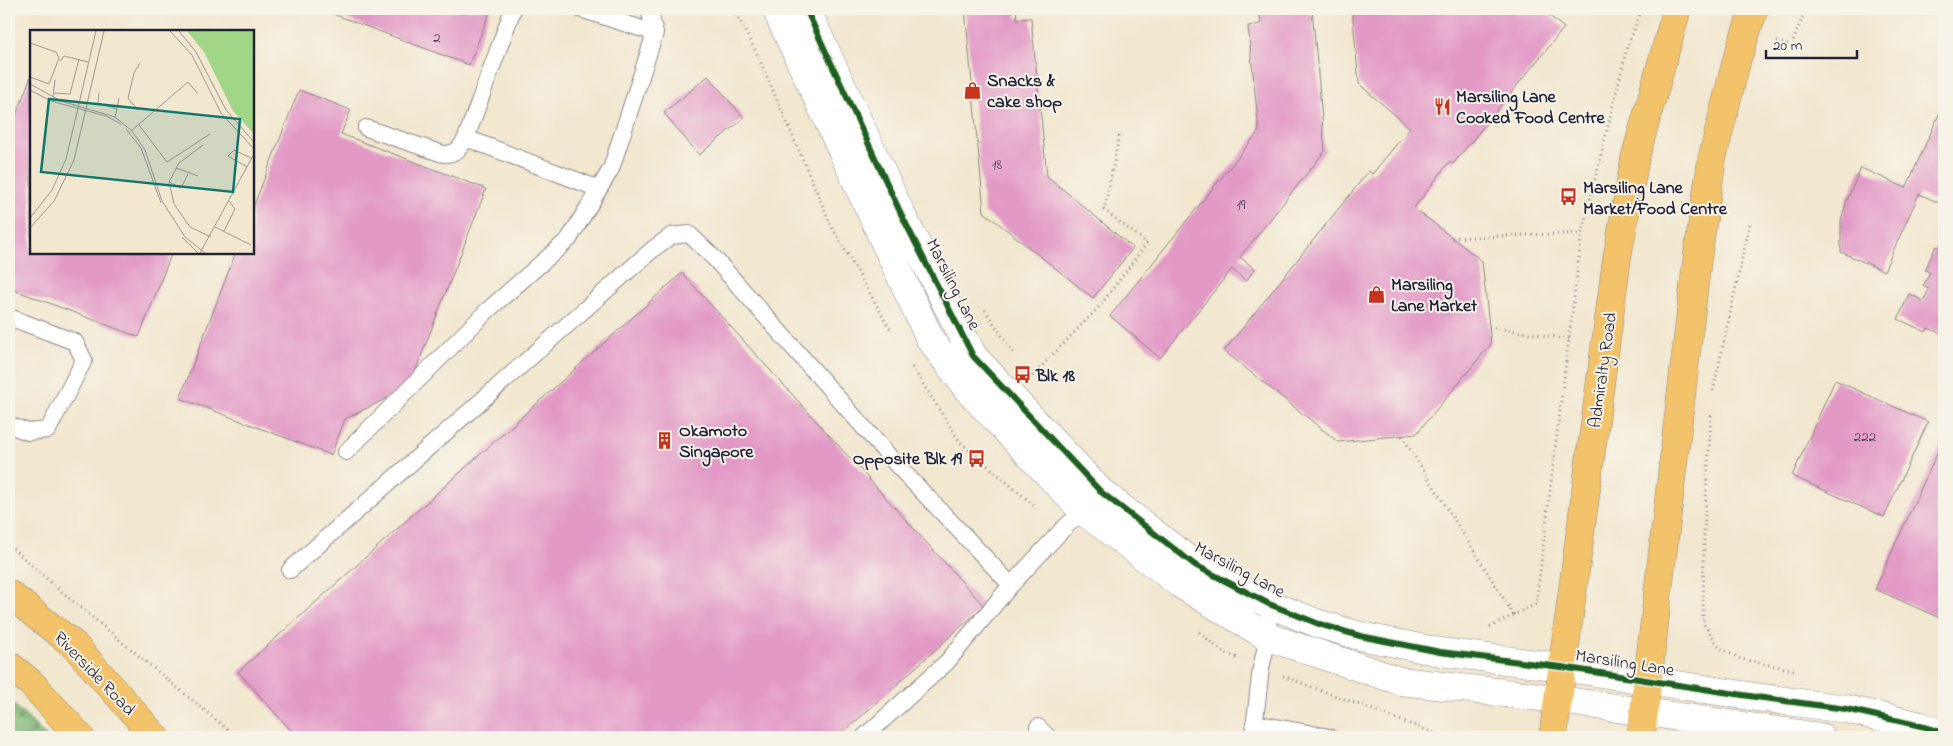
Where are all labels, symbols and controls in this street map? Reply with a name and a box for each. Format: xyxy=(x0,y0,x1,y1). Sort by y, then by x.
house number: 2 xyxy=(433,27,441,49)
scale bar xyxy=(1766,28,1857,60)
inset map xyxy=(30,30,254,254)
text: 20 m xyxy=(1773,35,1803,57)
place label: Snacks & cake shop xyxy=(987,69,1062,116)
shop icon: Snacks & cake shop xyxy=(963,80,983,100)
place label: Marsiling Lane Cooked Food Centre xyxy=(1456,85,1605,132)
restaurant icon: Marsiling Lane Cooked Food Centre xyxy=(1432,96,1452,116)
house number: 18 xyxy=(992,154,1003,176)
place label: Marsiling Lane Market/Food Centre xyxy=(1583,176,1728,223)
bus stop icon: Marsiling Lane Market/Food Centre xyxy=(1559,187,1579,207)
house number: 19 xyxy=(1236,194,1246,216)
street label: Marsiling Lane xyxy=(917,235,987,337)
place label: Marsiling Lane Market xyxy=(1391,273,1478,320)
shop icon: Marsiling Lane Market xyxy=(1367,284,1387,304)
street label: Admiralty Road xyxy=(1583,311,1625,430)
place label: Blk 18 xyxy=(1035,364,1075,390)
bus stop icon: Blk 18 xyxy=(1012,365,1032,385)
place label: Okamoto Singapore xyxy=(679,419,754,467)
house number: 222 xyxy=(1854,426,1877,448)
building icon: Okamoto Singapore xyxy=(655,430,675,450)
place label: Opposite Blk 19 xyxy=(853,447,963,473)
bus stop icon: Opposite Blk 19 xyxy=(966,448,986,468)
street label: Marsiling Lane xyxy=(1188,536,1290,607)
street label: Riverside Road xyxy=(47,626,141,722)
street label: Marsiling Lane xyxy=(1573,643,1677,686)

